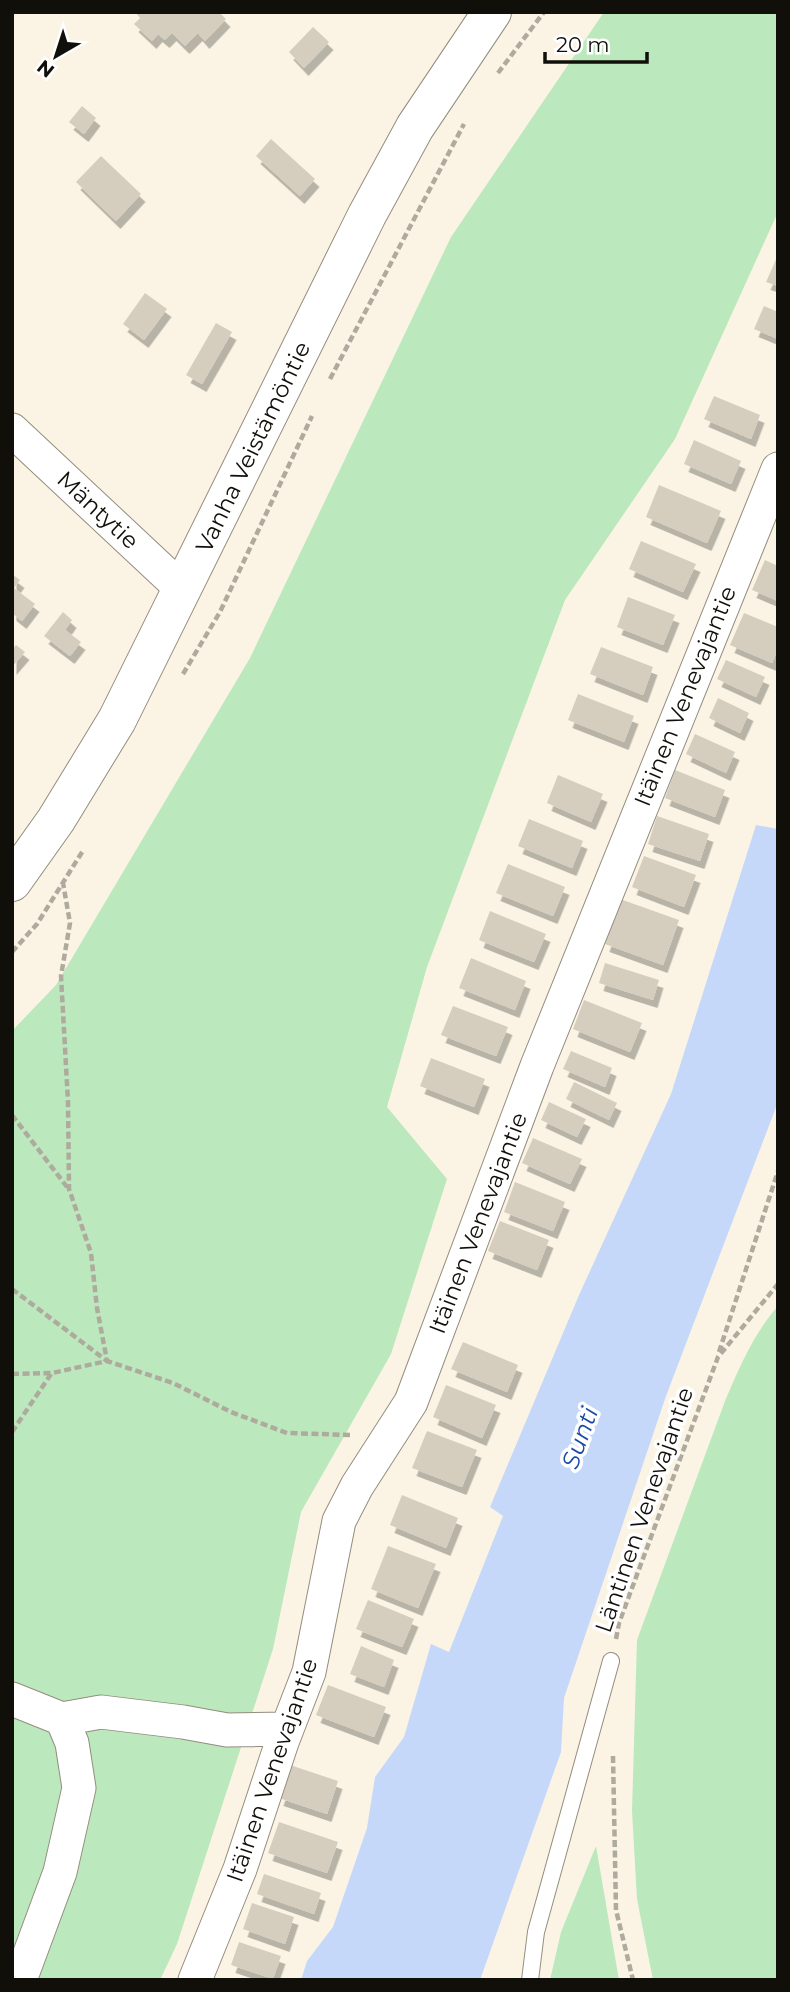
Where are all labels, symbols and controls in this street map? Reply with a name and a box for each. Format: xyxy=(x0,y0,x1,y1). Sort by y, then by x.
north arrow xyxy=(21,21,91,91)
scale bar xyxy=(545,21,646,65)
text: 20 m xyxy=(556,32,610,57)
text: N xyxy=(32,55,59,83)
street label: Vanha Veistämöntie xyxy=(190,337,316,557)
street label: Mäntytie xyxy=(51,465,145,555)
street label: Itäinen Venevajantie xyxy=(628,582,742,810)
street label: Itäinen Venevajantie xyxy=(423,1108,533,1338)
street label: Läntinen Venevajantie xyxy=(589,1384,699,1636)
water label: Sunti xyxy=(555,1403,604,1473)
street label: Itäinen Venevajantie xyxy=(221,1654,323,1886)

